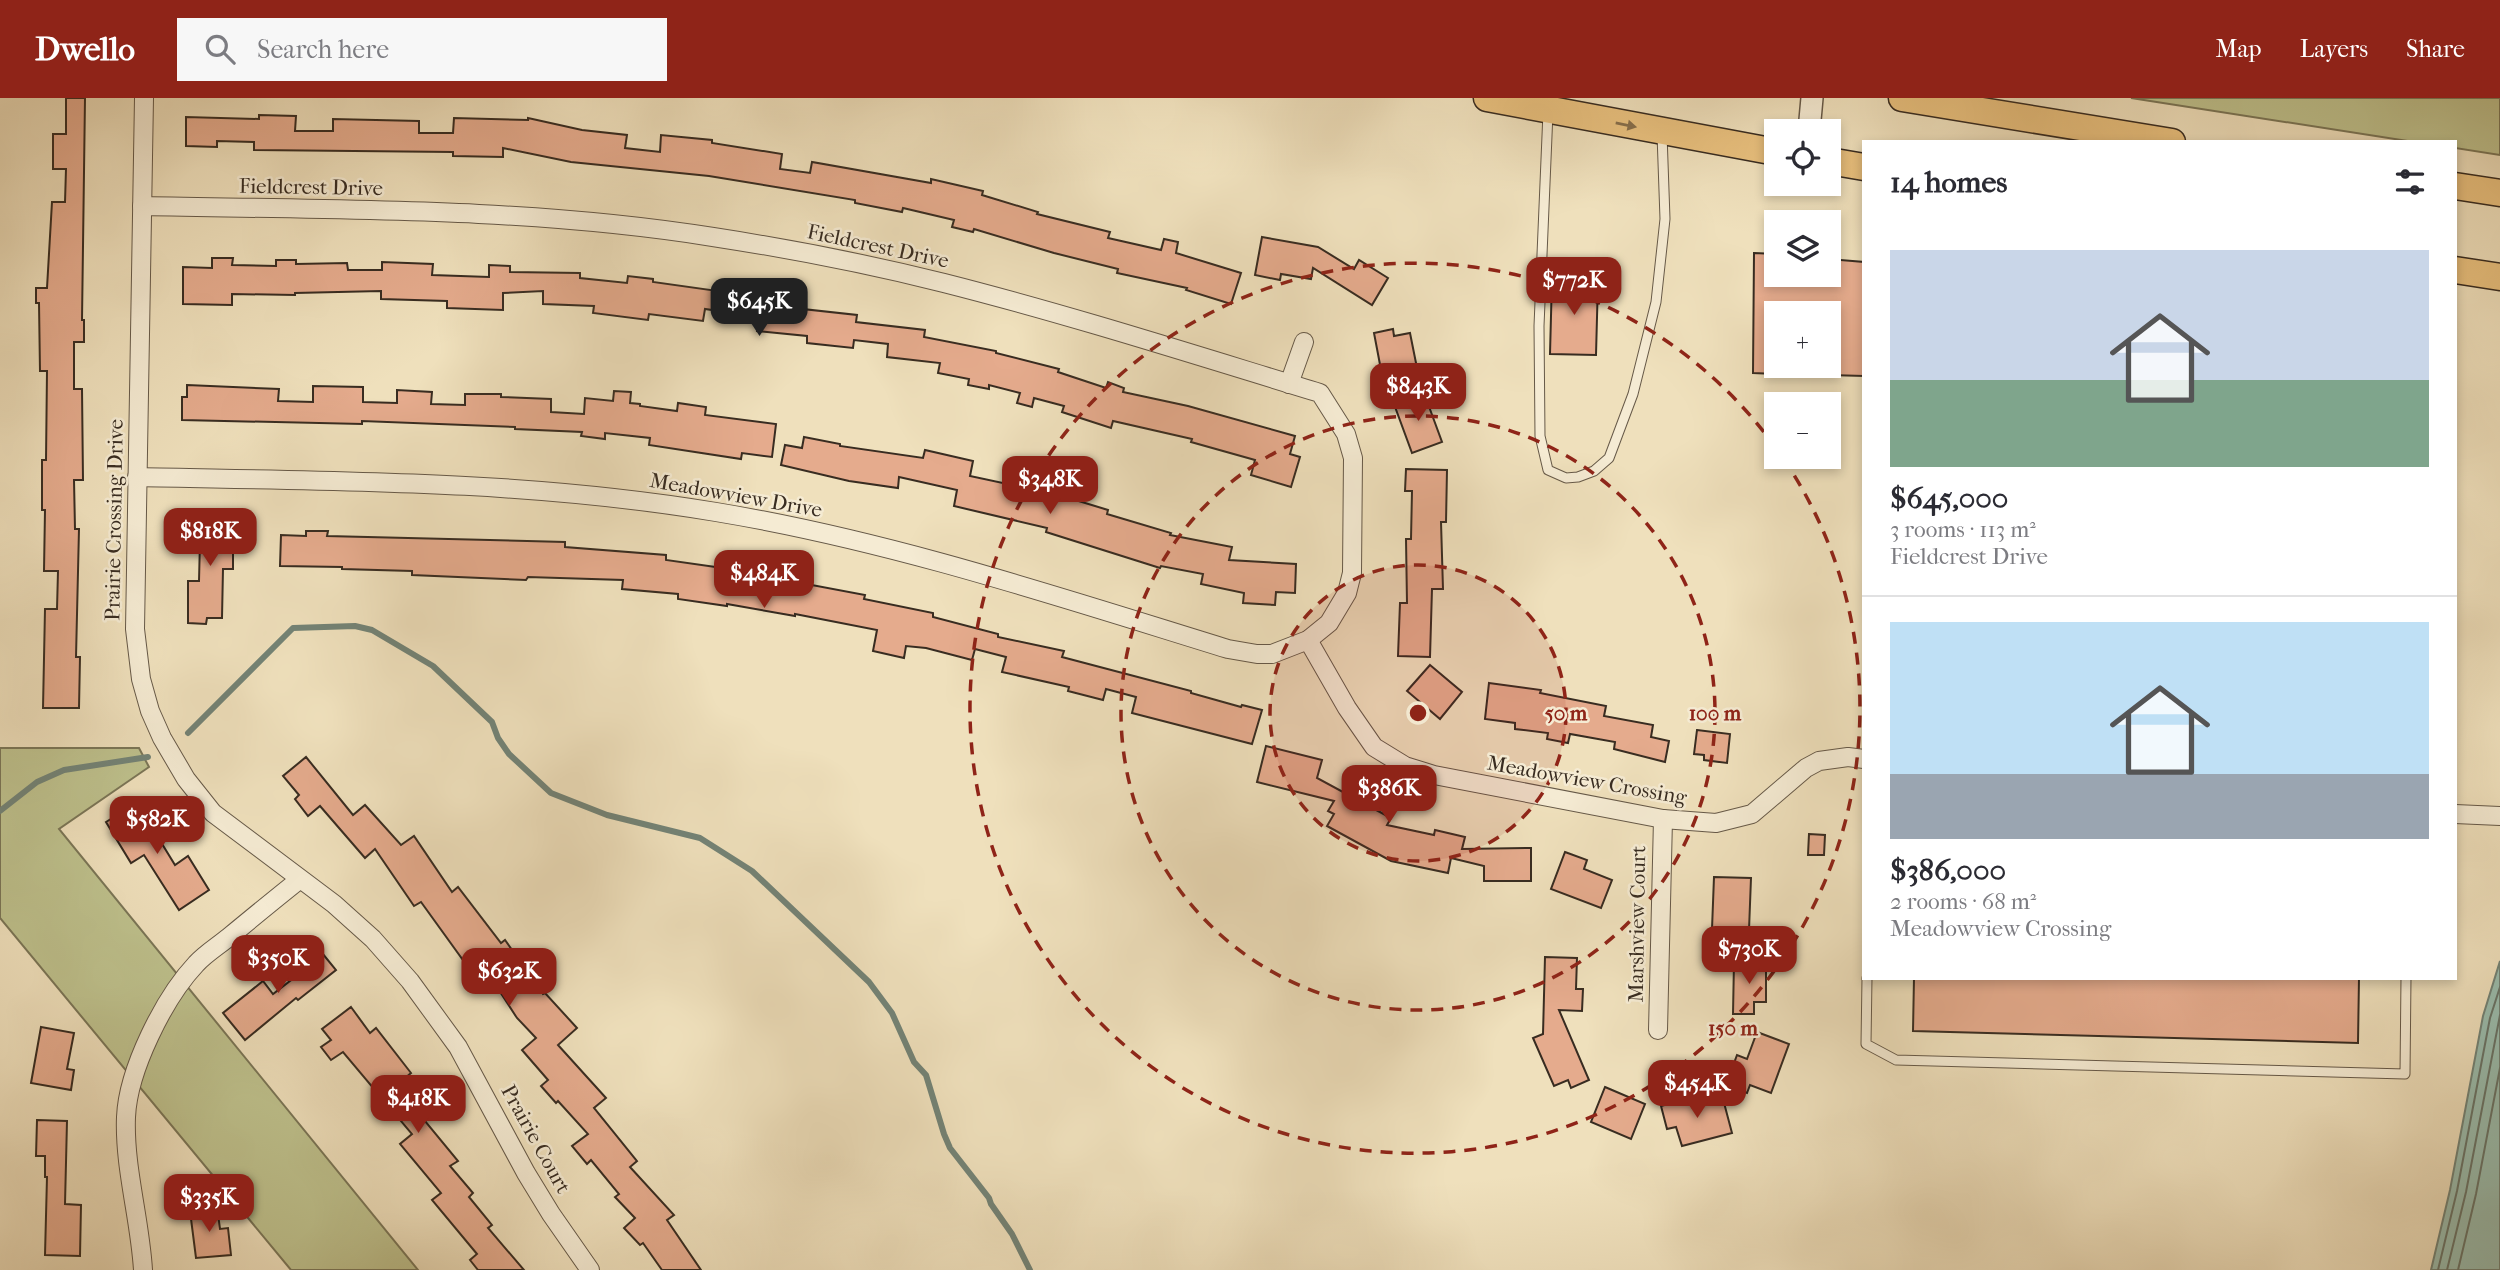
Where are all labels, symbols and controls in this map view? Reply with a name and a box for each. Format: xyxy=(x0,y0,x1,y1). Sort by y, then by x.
search box xyxy=(177,18,667,81)
text: Dwello xyxy=(35,30,135,69)
icon: search xyxy=(201,30,239,68)
text: Search here xyxy=(257,34,389,65)
text: Map xyxy=(2216,35,2262,63)
text: Layers xyxy=(2300,35,2368,63)
text: Share xyxy=(2406,35,2465,63)
one-way arrow xyxy=(1615,119,1637,130)
map controls xyxy=(1764,119,1841,469)
button: locate xyxy=(1764,119,1841,196)
icon: filters xyxy=(2391,163,2429,201)
text: 14 homes xyxy=(1890,165,2007,200)
street label: Fieldcrest Drive xyxy=(239,174,383,200)
button: layers xyxy=(1764,210,1841,287)
street label: Fieldcrest Drive xyxy=(805,219,951,273)
pin: $772K xyxy=(1525,258,1623,317)
text: $772K xyxy=(1542,266,1606,293)
pin: $645K xyxy=(710,278,808,338)
text: $645K xyxy=(727,287,791,314)
icon: home xyxy=(2097,295,2223,421)
button: + xyxy=(1764,301,1841,378)
pin: $843K xyxy=(1369,364,1467,423)
text: $843K xyxy=(1386,372,1450,399)
button: − xyxy=(1764,392,1841,469)
street label: Prairie Crossing Drive xyxy=(100,419,128,621)
pin: $348K xyxy=(1001,456,1099,516)
text: $348K xyxy=(1018,465,1082,492)
street label: Meadowview Drive xyxy=(648,468,824,522)
text: $645,000 xyxy=(1890,481,2008,516)
pin: $818K xyxy=(161,508,259,568)
text: 3 rooms · 113 m² xyxy=(1890,516,2036,543)
text: $818K xyxy=(180,517,240,544)
text: Fieldcrest Drive xyxy=(1890,543,2048,570)
pin: $484K xyxy=(715,550,813,610)
text: $484K xyxy=(730,559,798,586)
icon: home xyxy=(2097,667,2223,793)
centre of rings xyxy=(1406,701,1430,725)
text: 50 m xyxy=(1545,701,1588,725)
text: 100 m xyxy=(1689,701,1742,725)
street label: Meadowview Crossing xyxy=(1485,751,1689,809)
pin: $386K xyxy=(1340,766,1438,825)
text: $386K xyxy=(1358,774,1420,801)
pin: $582K xyxy=(108,796,206,856)
text: $582K xyxy=(126,805,188,832)
street label: Marshview Court xyxy=(1624,845,1650,1003)
text: $386,000 xyxy=(1890,853,2006,888)
text: 2 rooms · 68 m² xyxy=(1890,888,2036,915)
text: Meadowview Crossing xyxy=(1890,915,2111,942)
pin: $730K xyxy=(1700,926,1798,986)
text: $730K xyxy=(1718,935,1780,962)
pin: $350K xyxy=(229,936,327,995)
text: $350K xyxy=(247,944,309,971)
pin: $632K xyxy=(460,948,558,1008)
text: $632K xyxy=(477,957,541,984)
text: 150 m xyxy=(1708,1016,1759,1040)
pin: $454K xyxy=(1648,1060,1746,1120)
text: $454K xyxy=(1664,1069,1730,1096)
pin: $418K xyxy=(369,1076,467,1135)
street label: Prairie Court xyxy=(496,1081,576,1198)
text: $418K xyxy=(387,1084,449,1111)
pin: $335K xyxy=(160,1174,258,1234)
text: $335K xyxy=(180,1183,238,1210)

